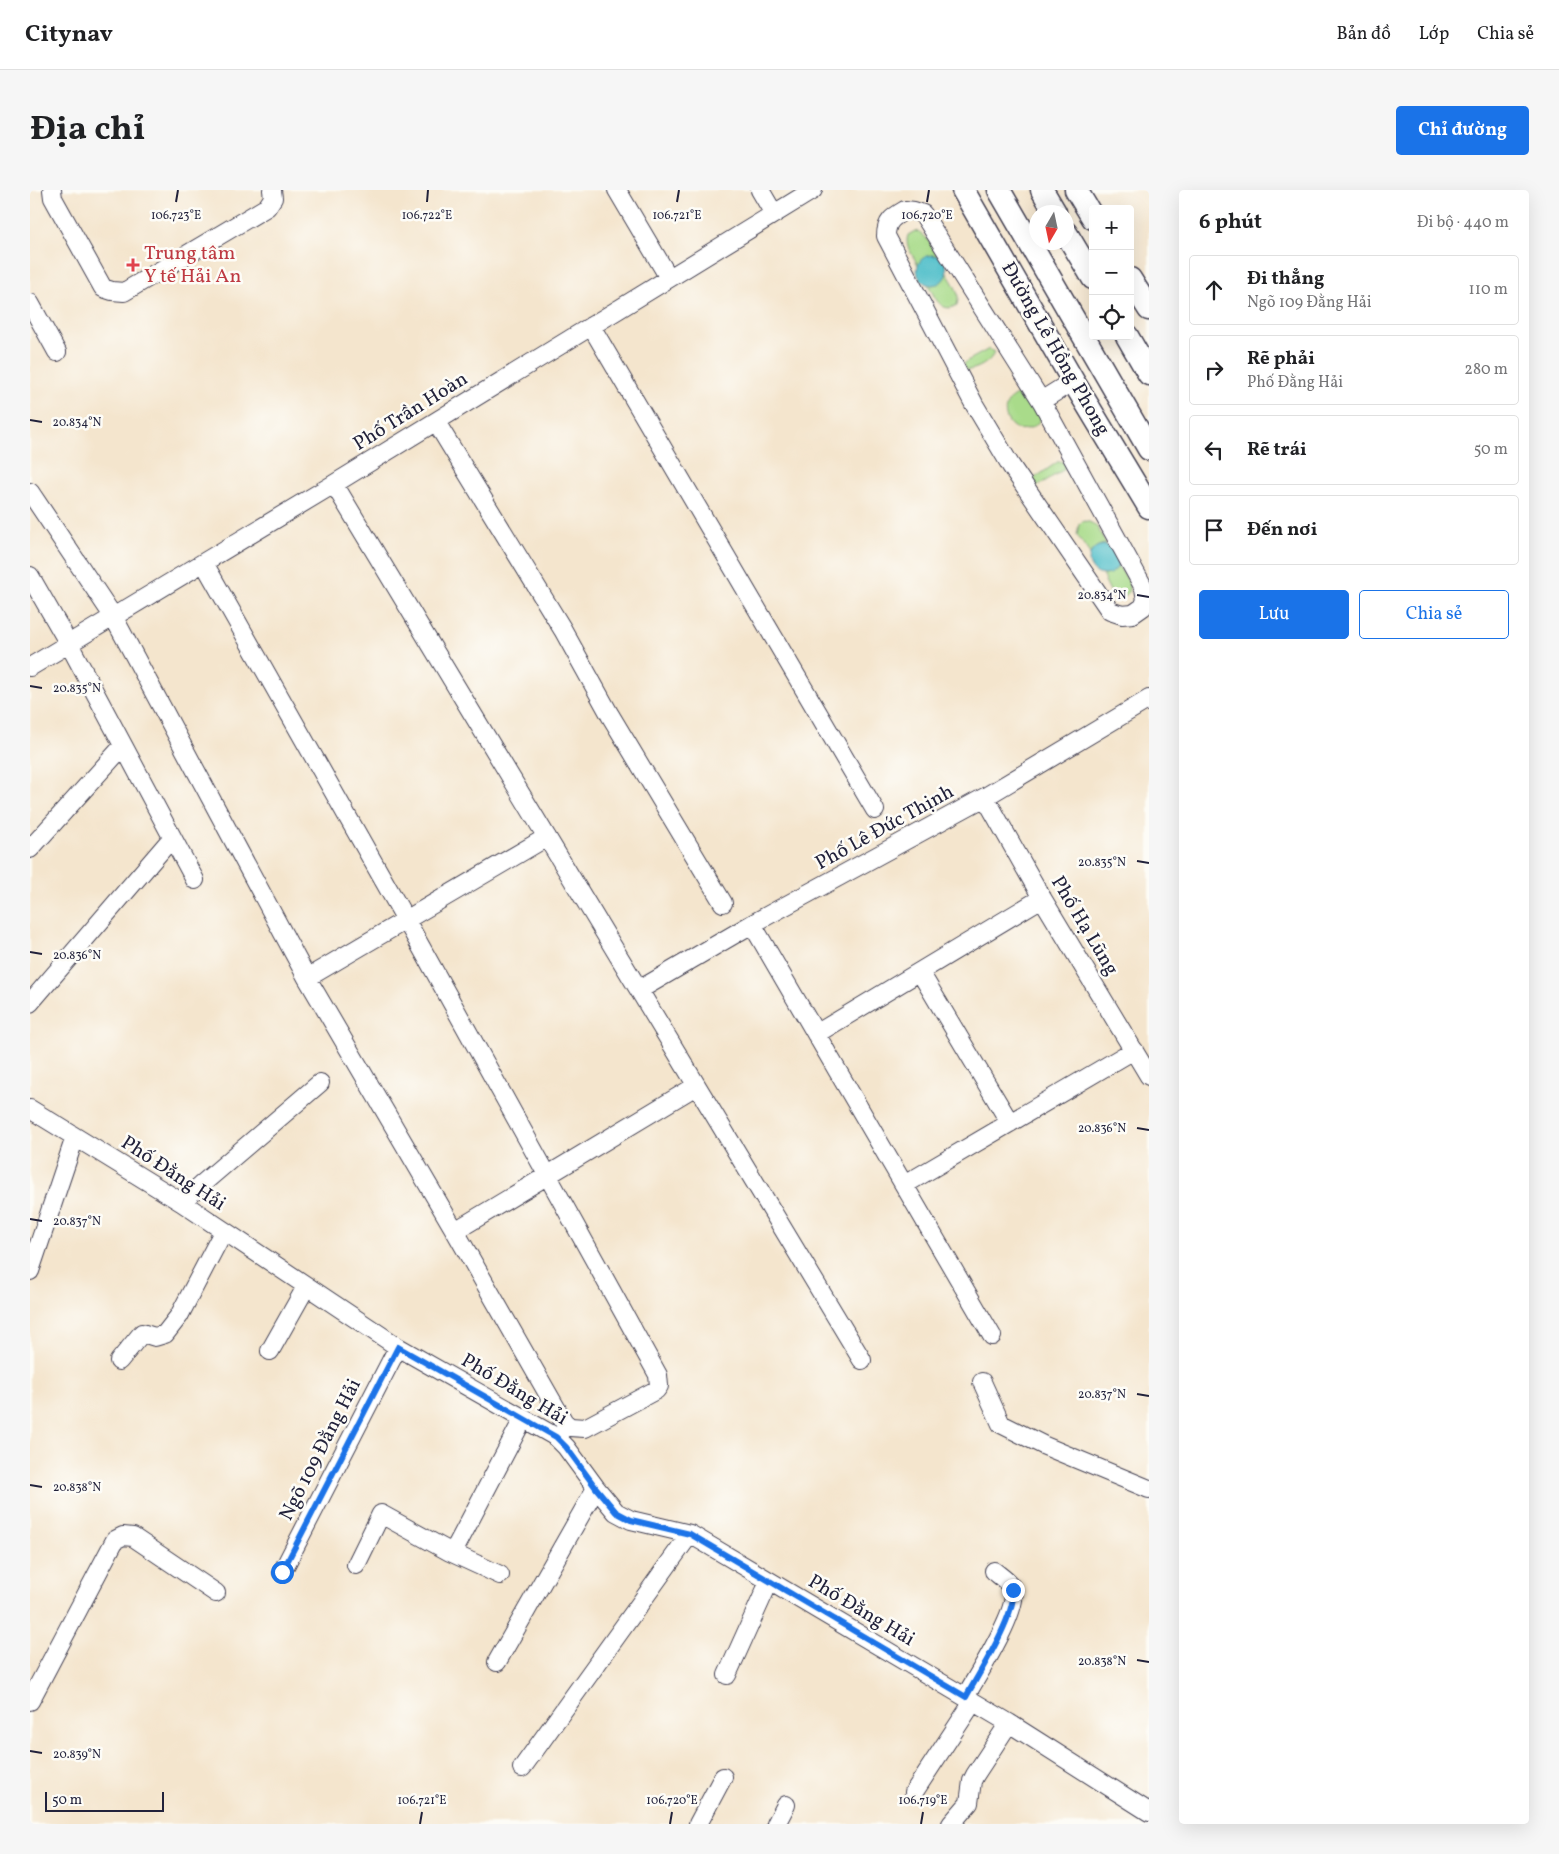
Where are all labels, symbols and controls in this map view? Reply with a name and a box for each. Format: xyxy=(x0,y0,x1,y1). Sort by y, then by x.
text: Citynav xyxy=(25,18,113,52)
text: Bản đồ xyxy=(1337,22,1391,47)
text: Lớp xyxy=(1419,22,1449,47)
text: Chia sẻ xyxy=(1477,22,1534,47)
text: Địa chỉ xyxy=(30,106,145,154)
button: Chỉ đường xyxy=(1396,106,1529,155)
north arrow xyxy=(1029,205,1074,250)
map controls xyxy=(1089,205,1134,340)
button: + xyxy=(1089,205,1134,250)
text: 106.723°E xyxy=(151,208,201,224)
text: 106.722°E xyxy=(402,208,452,224)
text: 106.721°E xyxy=(652,208,702,224)
text: 106.720°E xyxy=(901,208,953,224)
text: 6 phút xyxy=(1199,208,1262,237)
text: Đi bộ · 440 m xyxy=(1417,212,1509,234)
place label: Trung tâm Y tế Hải An xyxy=(144,240,241,291)
button: − xyxy=(1089,250,1134,295)
street label: Đường Lê Hồng Phong xyxy=(994,257,1116,441)
marker: Trung tâm Y tế Hải An xyxy=(126,258,140,272)
text: Đi thẳng xyxy=(1247,266,1324,292)
icon: ahead xyxy=(1200,276,1228,304)
text: 110 m xyxy=(1469,279,1508,301)
text: Ngõ 109 Đằng Hải xyxy=(1247,292,1372,314)
button: locate xyxy=(1089,295,1134,340)
text: Rẽ phải xyxy=(1247,346,1315,372)
icon: right xyxy=(1200,356,1228,384)
text: 280 m xyxy=(1464,359,1508,381)
street label: Phố Trần Hoàn xyxy=(348,366,474,458)
text: Phố Đằng Hải xyxy=(1247,372,1343,394)
text: 20.834°N xyxy=(53,415,101,431)
icon: left xyxy=(1200,436,1228,464)
text: Rẽ trái xyxy=(1247,437,1307,463)
text: 50 m xyxy=(1474,439,1508,461)
icon: arrive xyxy=(1200,516,1228,544)
text: Đến nơi xyxy=(1247,517,1317,543)
text: 20.834°N xyxy=(1078,588,1126,604)
button: Lưu xyxy=(1199,590,1349,639)
button: Chia sẻ xyxy=(1359,590,1509,639)
text: 20.835°N xyxy=(53,681,101,697)
street label: Phố Lê Đức Thịnh xyxy=(811,778,959,878)
text: 20.835°N xyxy=(1078,855,1126,871)
street label: Phố Hạ Lũng xyxy=(1043,871,1125,981)
text: 20.836°N xyxy=(53,948,101,964)
text: 20.836°N xyxy=(1078,1121,1126,1137)
street label: Phố Đằng Hải xyxy=(115,1130,231,1218)
text: 20.837°N xyxy=(53,1214,101,1230)
street label: Phố Đằng Hải xyxy=(455,1347,573,1433)
street label: Ngõ 109 Đằng Hải xyxy=(273,1374,369,1526)
text: 20.837°N xyxy=(1078,1387,1126,1403)
text: 20.838°N xyxy=(53,1480,101,1496)
route start xyxy=(271,1561,294,1584)
street label: Phố Đằng Hải xyxy=(802,1568,920,1654)
route end xyxy=(1002,1579,1025,1602)
text: 20.838°N xyxy=(1078,1654,1126,1670)
text: 20.839°N xyxy=(53,1747,101,1763)
scale bar xyxy=(45,1789,164,1812)
text: 50 m xyxy=(52,1791,82,1810)
text: 106.721°E xyxy=(397,1793,447,1809)
text: 106.720°E xyxy=(646,1793,698,1809)
text: 106.719°E xyxy=(899,1793,947,1809)

